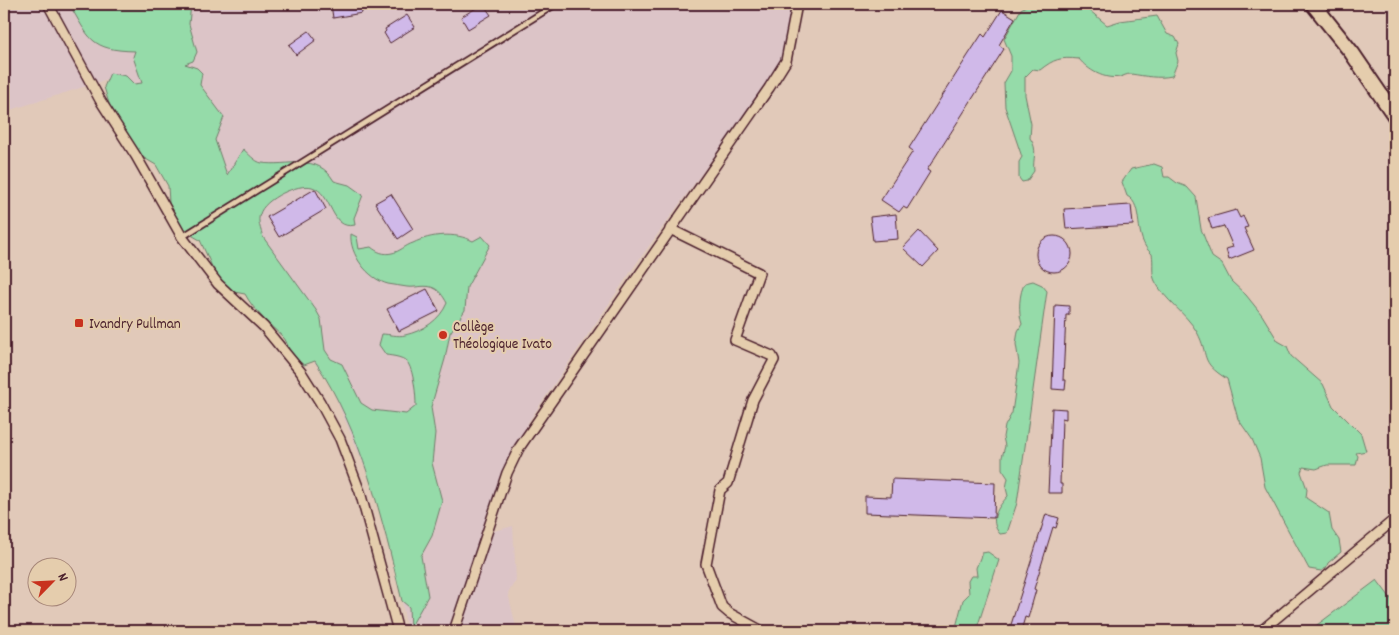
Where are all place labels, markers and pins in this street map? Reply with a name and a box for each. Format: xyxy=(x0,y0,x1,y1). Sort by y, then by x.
place label: Ivandry Pullman xyxy=(89,314,181,336)
marker: Ivandry Pullman xyxy=(73,317,85,329)
place label: Collège Théologique Ivato xyxy=(453,317,552,356)
marker: Collège Théologique Ivato xyxy=(437,329,449,341)

